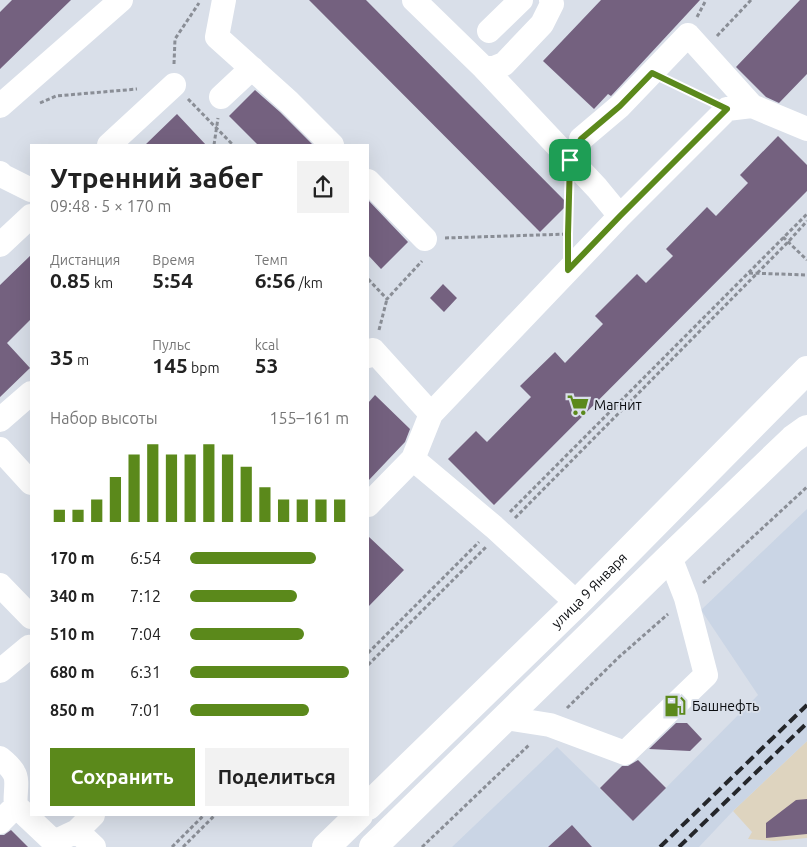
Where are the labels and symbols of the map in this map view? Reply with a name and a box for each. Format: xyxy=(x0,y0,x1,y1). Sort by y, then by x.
pin xyxy=(549,139,591,181)
supermarket icon: Магнит xyxy=(565,392,591,418)
place label: Магнит xyxy=(594,397,642,413)
street label: улица 9 Января xyxy=(548,549,630,631)
fuel station icon: Башнефть xyxy=(662,693,688,719)
place label: Башнефть xyxy=(692,698,759,714)

